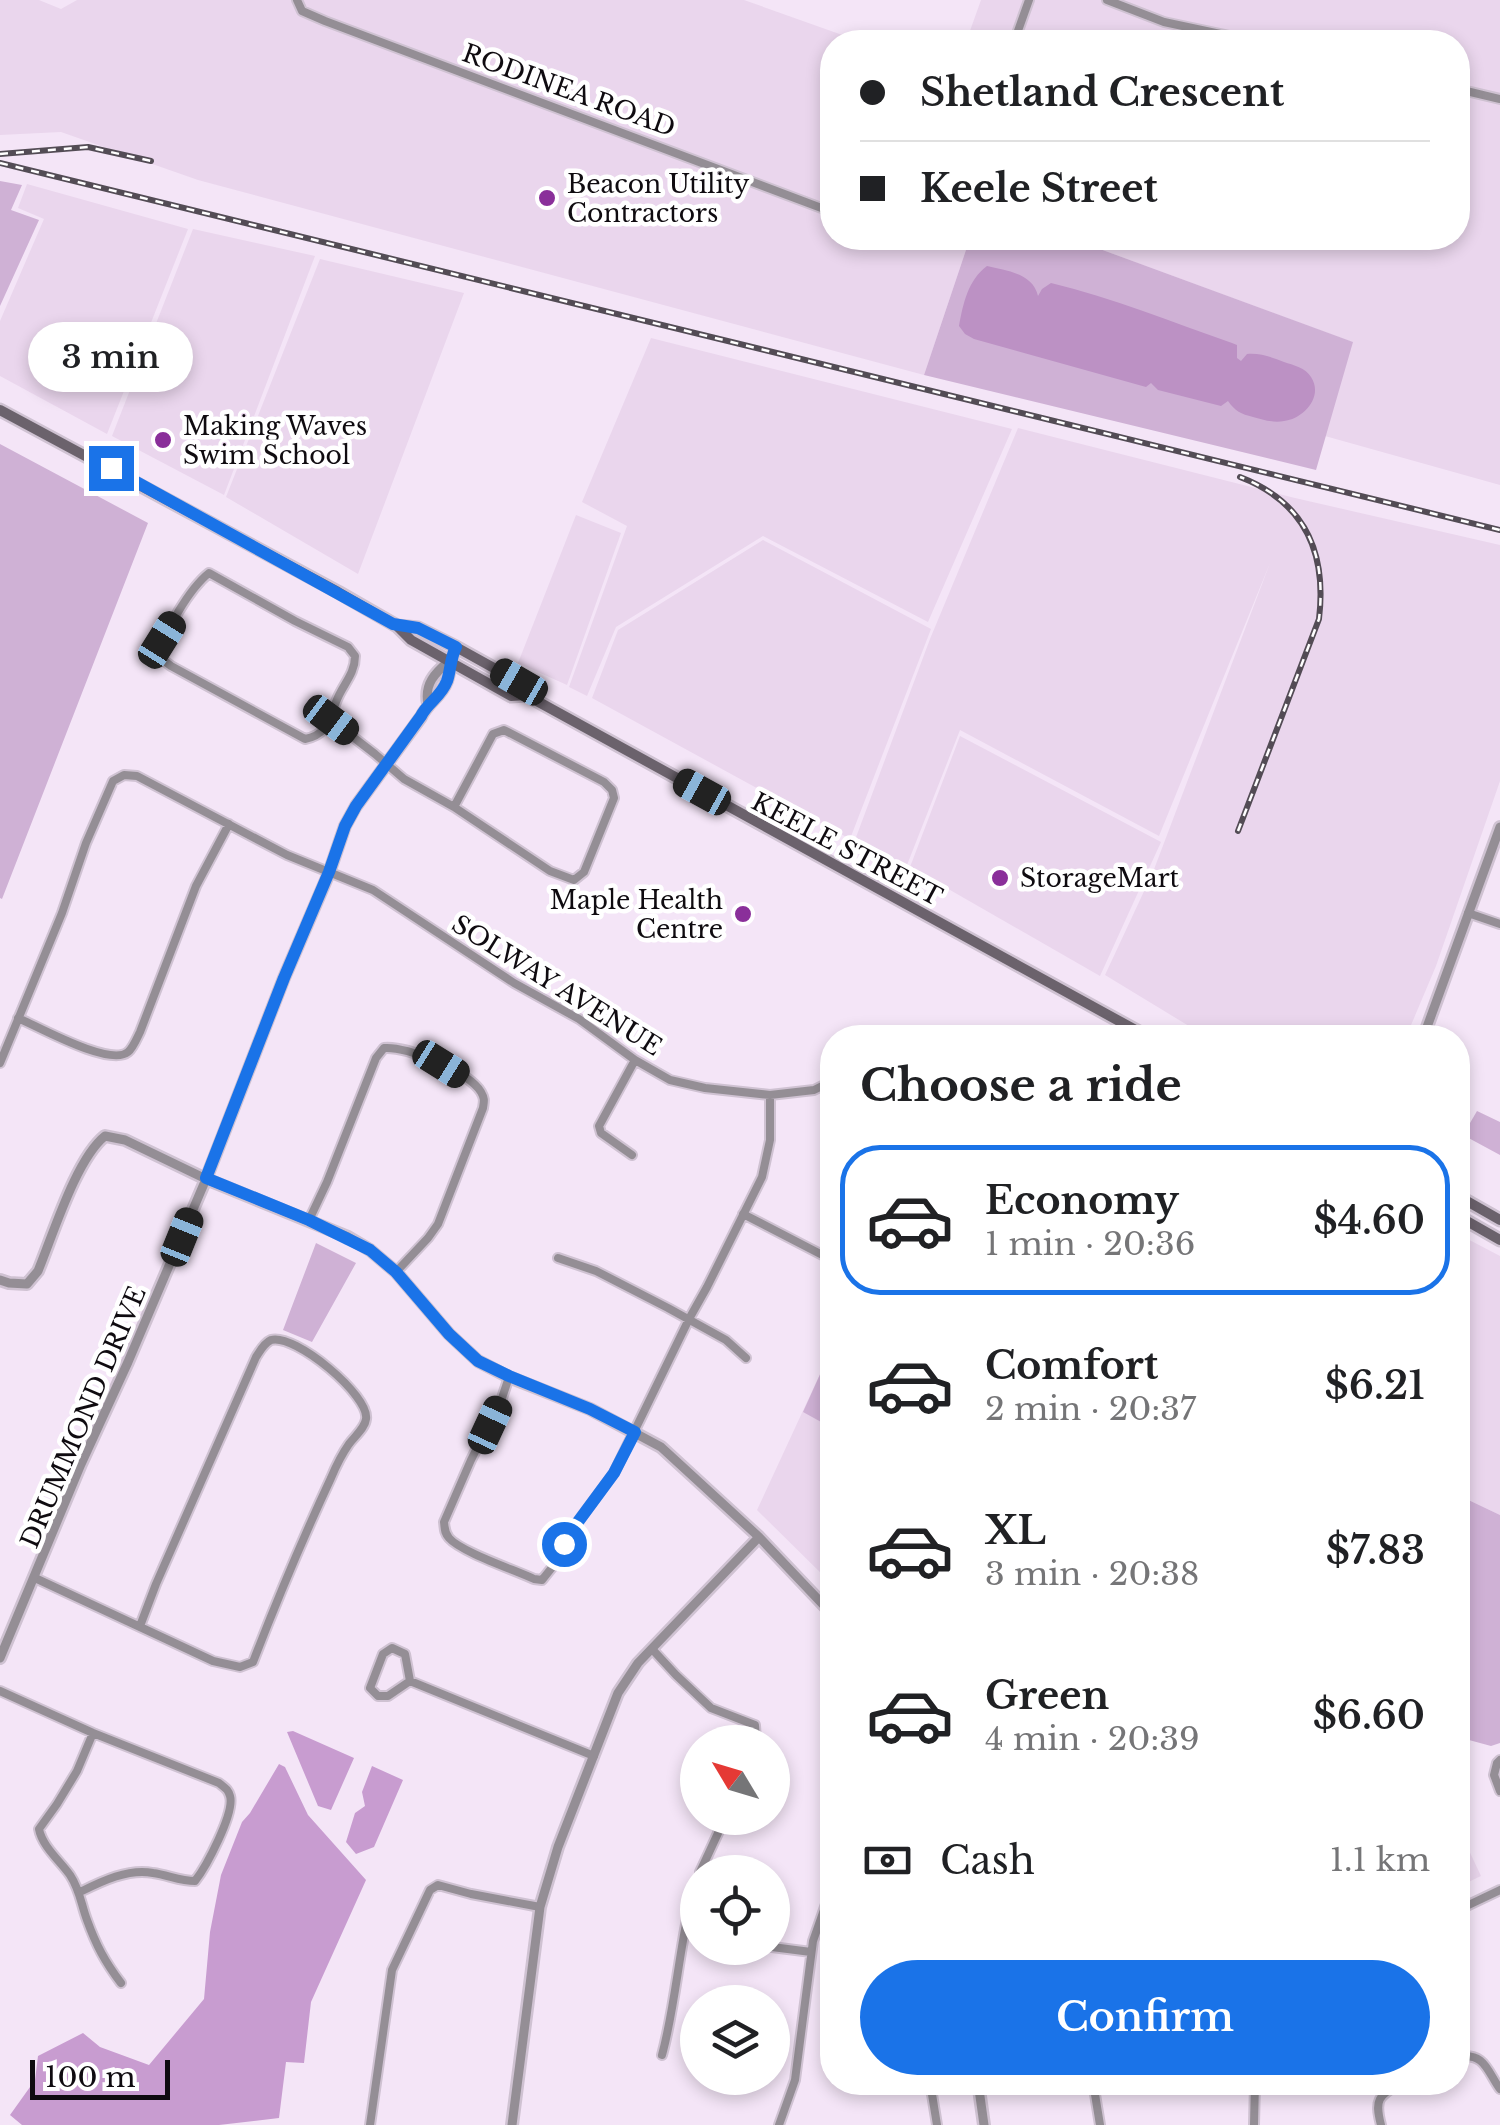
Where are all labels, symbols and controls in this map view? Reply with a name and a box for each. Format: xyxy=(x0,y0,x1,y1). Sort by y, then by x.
street label: RODINEA ROAD xyxy=(458,38,680,143)
text: Shetland Crescent xyxy=(920,69,1284,116)
text: Keele Street xyxy=(920,165,1158,212)
place label: Beacon Utility Contractors xyxy=(567,169,749,229)
marker: Beacon Utility Contractors xyxy=(536,187,558,209)
callout: 3 min xyxy=(28,323,194,393)
text: 3 min xyxy=(61,337,160,377)
place label: Making Waves Swim School xyxy=(183,411,367,471)
marker: Making Waves Swim School xyxy=(152,429,174,451)
route end xyxy=(89,446,134,491)
car xyxy=(133,607,191,673)
car xyxy=(486,654,552,710)
car xyxy=(298,690,364,750)
car xyxy=(668,764,736,820)
street label: KEELE STREET xyxy=(746,786,947,913)
place label: StorageMart xyxy=(1020,863,1180,894)
marker: StorageMart xyxy=(989,867,1011,889)
place label: Maple Health Centre xyxy=(550,885,723,945)
marker: Maple Health Centre xyxy=(732,903,754,925)
street label: SOLWAY AVENUE xyxy=(446,908,667,1063)
car xyxy=(408,1035,474,1093)
text: Choose a ride xyxy=(860,1057,1182,1113)
icon: car xyxy=(865,1175,955,1265)
text: Economy xyxy=(985,1177,1179,1224)
text: $4.60 xyxy=(1314,1197,1425,1244)
car xyxy=(157,1204,207,1270)
text: 1 min · 20:36 xyxy=(985,1224,1195,1264)
street label: DRUMMOND DRIVE xyxy=(14,1282,153,1553)
icon: car xyxy=(865,1340,955,1430)
text: Comfort xyxy=(985,1342,1158,1389)
text: $6.21 xyxy=(1325,1362,1425,1409)
text: 2 min · 20:37 xyxy=(985,1389,1196,1429)
car xyxy=(464,1391,516,1459)
icon: car xyxy=(865,1505,955,1595)
text: XL xyxy=(985,1507,1046,1554)
route start xyxy=(542,1522,587,1567)
text: $7.83 xyxy=(1326,1527,1425,1574)
text: 3 min · 20:38 xyxy=(985,1554,1199,1594)
icon: car xyxy=(865,1670,955,1760)
text: Green xyxy=(985,1672,1109,1719)
text: $6.60 xyxy=(1313,1692,1425,1739)
text: 4 min · 20:39 xyxy=(985,1719,1200,1759)
north arrow xyxy=(680,1725,790,1835)
map controls xyxy=(680,1725,790,2095)
icon: cash xyxy=(860,1833,915,1888)
text: Cash xyxy=(940,1837,1035,1884)
text: 1.1 km xyxy=(1330,1840,1430,1880)
button: locate xyxy=(680,1855,790,1965)
button: Confirm xyxy=(860,1960,1430,2075)
button: layers xyxy=(680,1985,790,2095)
scale bar xyxy=(30,2055,170,2100)
text: 100 m xyxy=(45,2060,136,2095)

